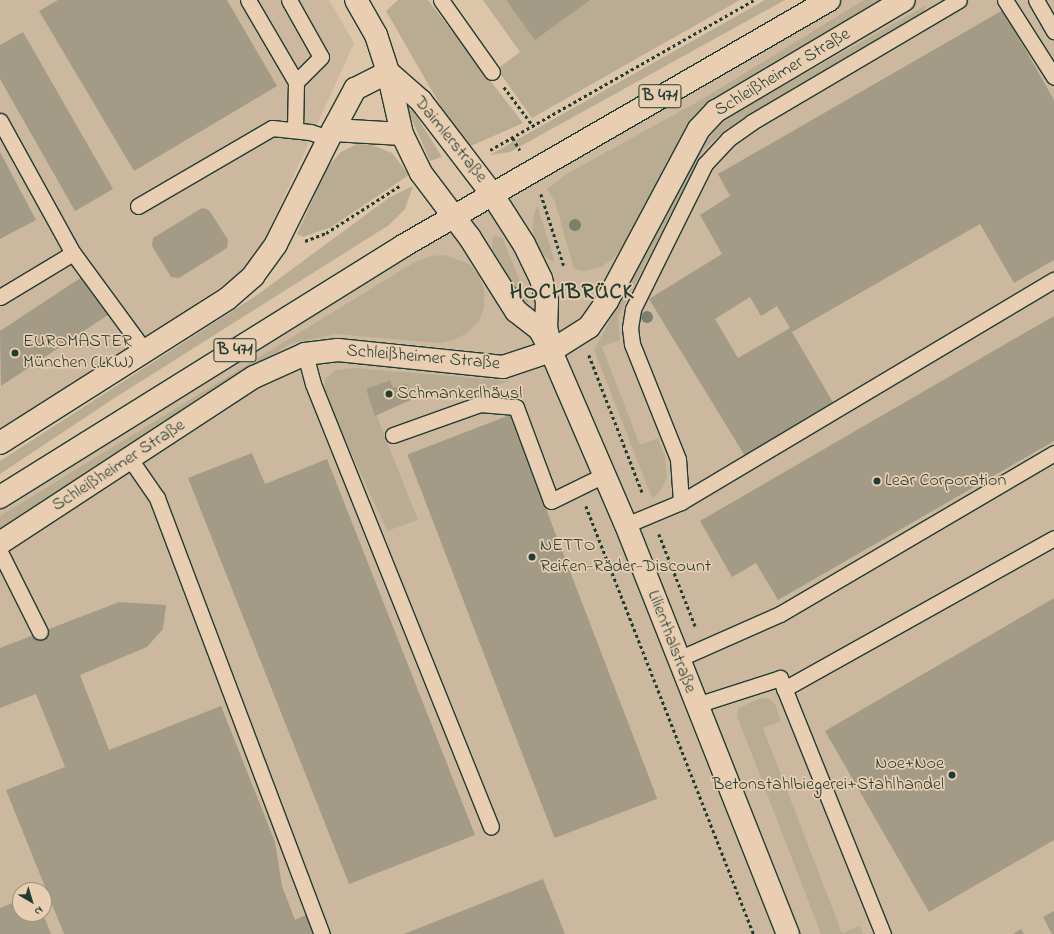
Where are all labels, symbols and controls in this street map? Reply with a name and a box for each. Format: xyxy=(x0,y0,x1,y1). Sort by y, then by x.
street label: Schleißheimer Straße xyxy=(711,24,855,122)
road number: B 471 xyxy=(638,81,682,111)
street label: Daimlerstraße xyxy=(409,92,491,188)
district label: HOCHBRÜCK xyxy=(510,281,634,307)
place label: EUROMASTER München (LKW) xyxy=(23,332,133,374)
road number: B 471 xyxy=(213,335,257,365)
street label: Schleißheimer Straße xyxy=(345,341,501,375)
marker: EUROMASTER München (LKW) xyxy=(10,348,20,358)
place label: Schmankerlhäusl xyxy=(397,383,522,405)
marker: Schmankerlhäusl xyxy=(384,389,394,399)
street label: Schleißheimer Straße xyxy=(48,415,190,517)
place label: Lear Corporation xyxy=(885,470,1006,492)
marker: Lear Corporation xyxy=(872,476,882,486)
place label: NETTO Reifen-Räder-Discount xyxy=(540,536,711,578)
marker: NETTO Reifen-Räder-Discount xyxy=(527,552,537,562)
street label: Lilienthalstraße xyxy=(641,588,701,696)
place label: Noe+Noe Betonstahlbiegerei+Stahlhandel xyxy=(712,754,944,796)
marker: Noe+Noe Betonstahlbiegerei+Stahlhandel xyxy=(947,770,957,780)
north arrow xyxy=(12,882,52,922)
text: N xyxy=(31,902,47,919)

